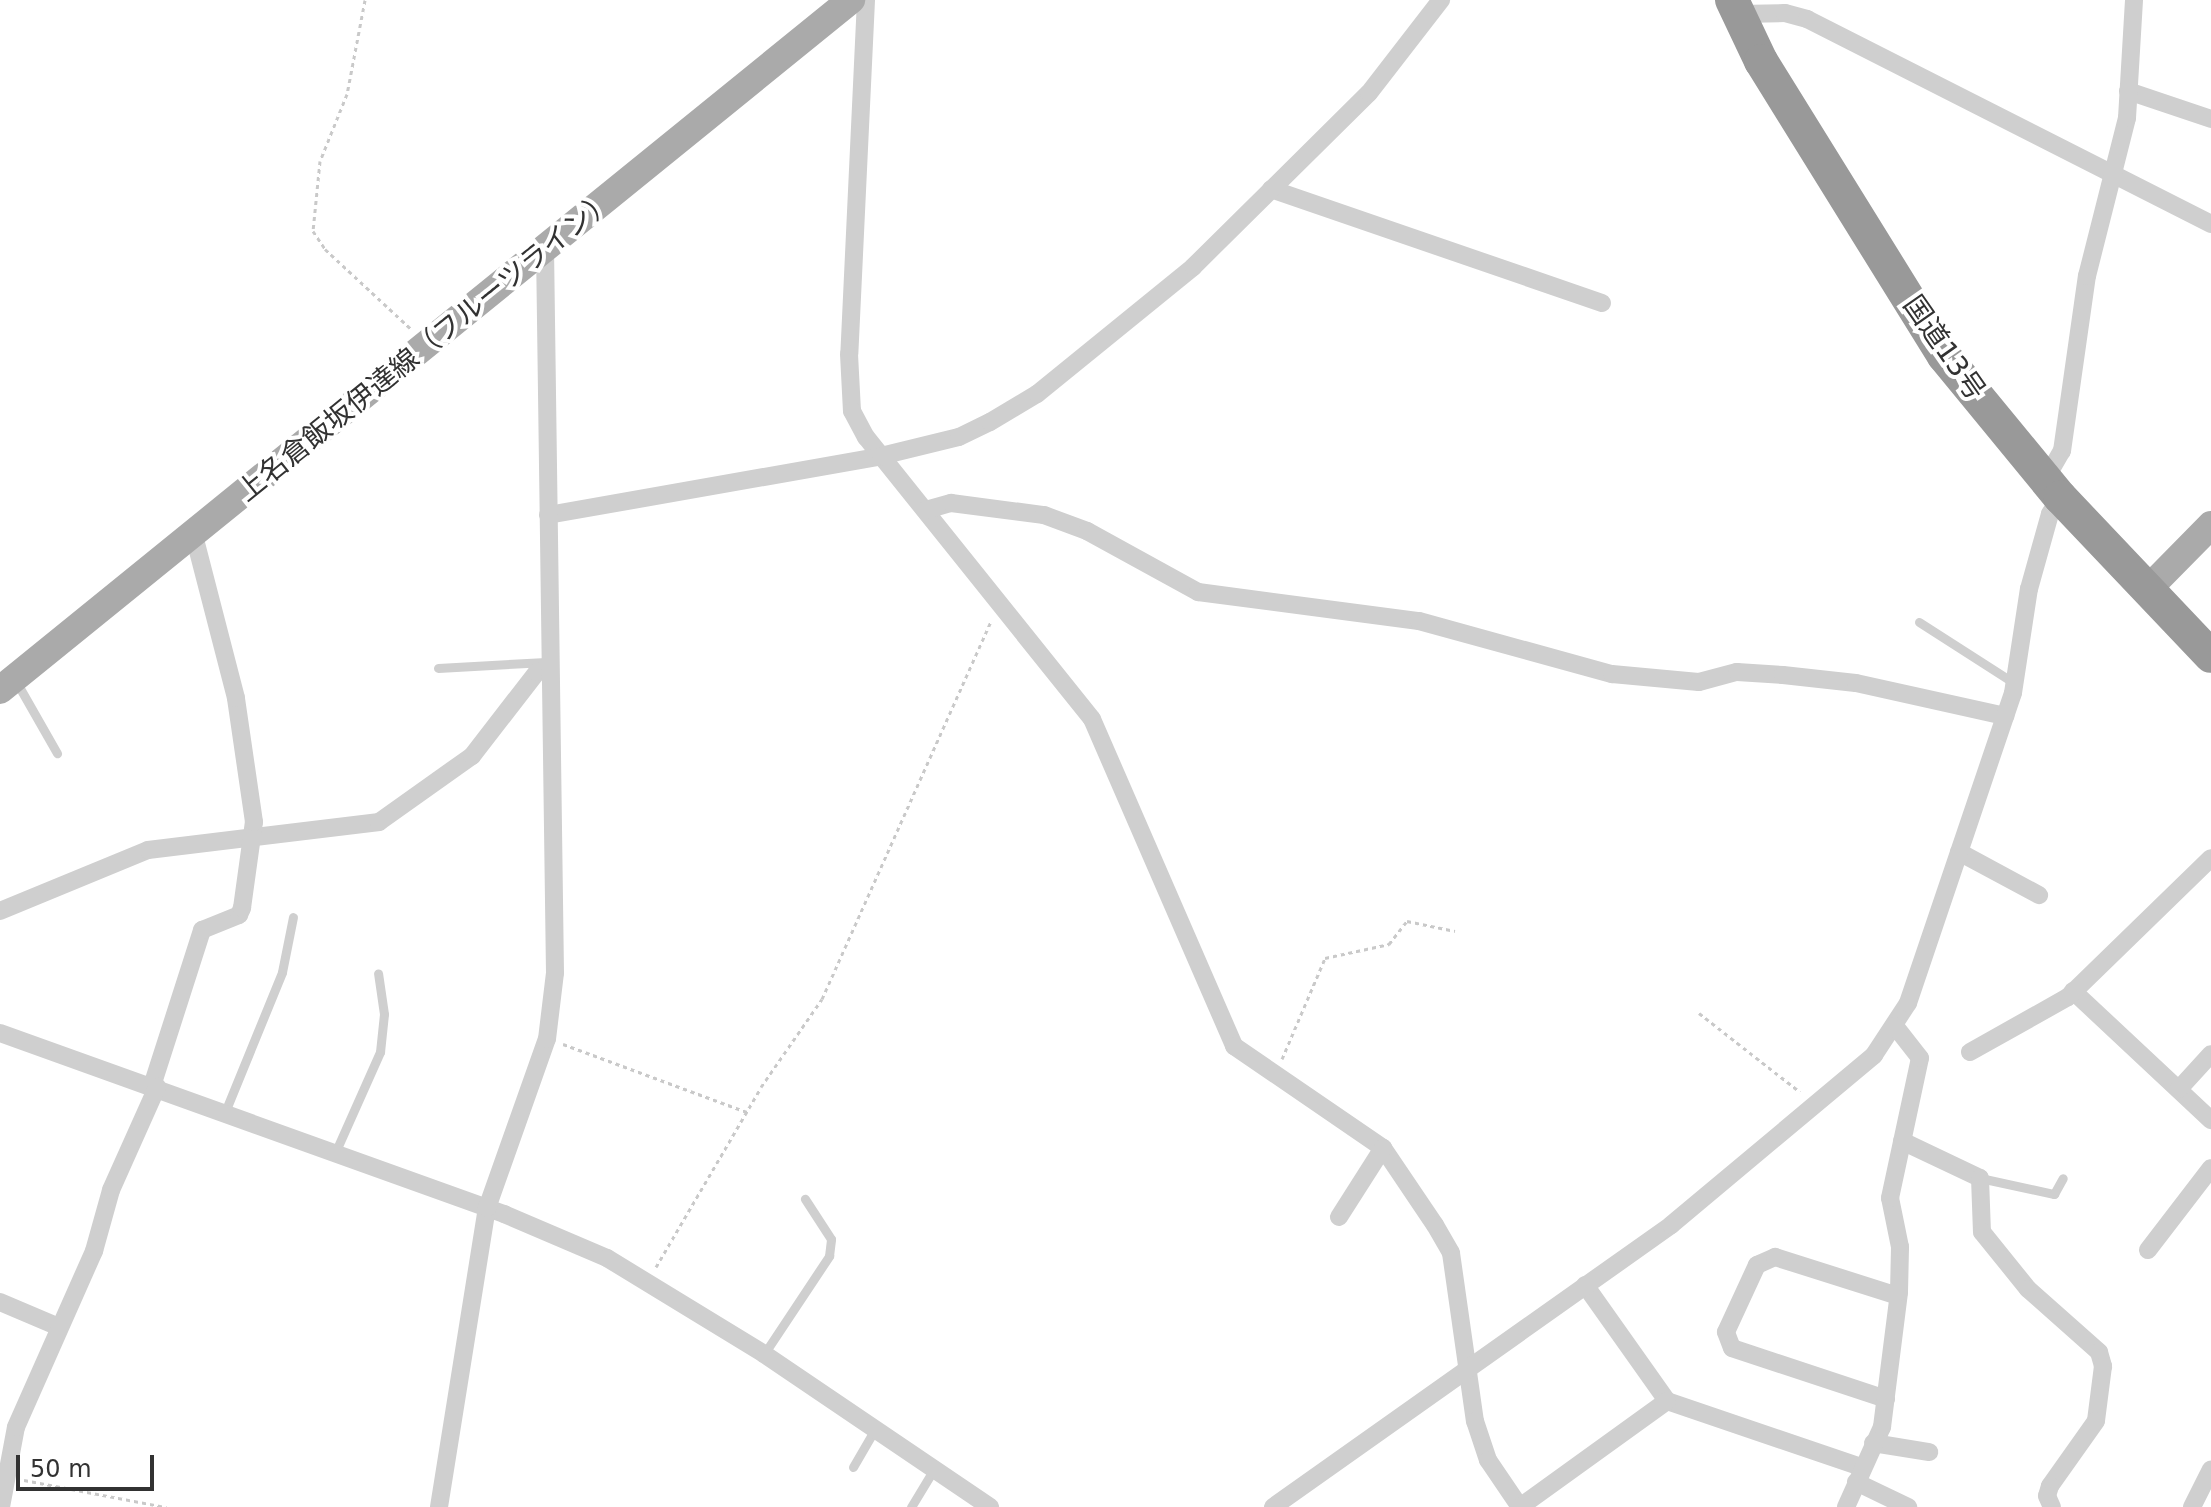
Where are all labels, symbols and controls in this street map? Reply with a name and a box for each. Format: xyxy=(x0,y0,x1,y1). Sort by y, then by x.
street label: 上名倉飯坂伊達線（フルーツライン） xyxy=(230,183,622,509)
street label: 国道13号 xyxy=(1896,289,1992,407)
scale bar xyxy=(20,1439,158,1489)
text: 50 m xyxy=(30,1455,92,1483)

